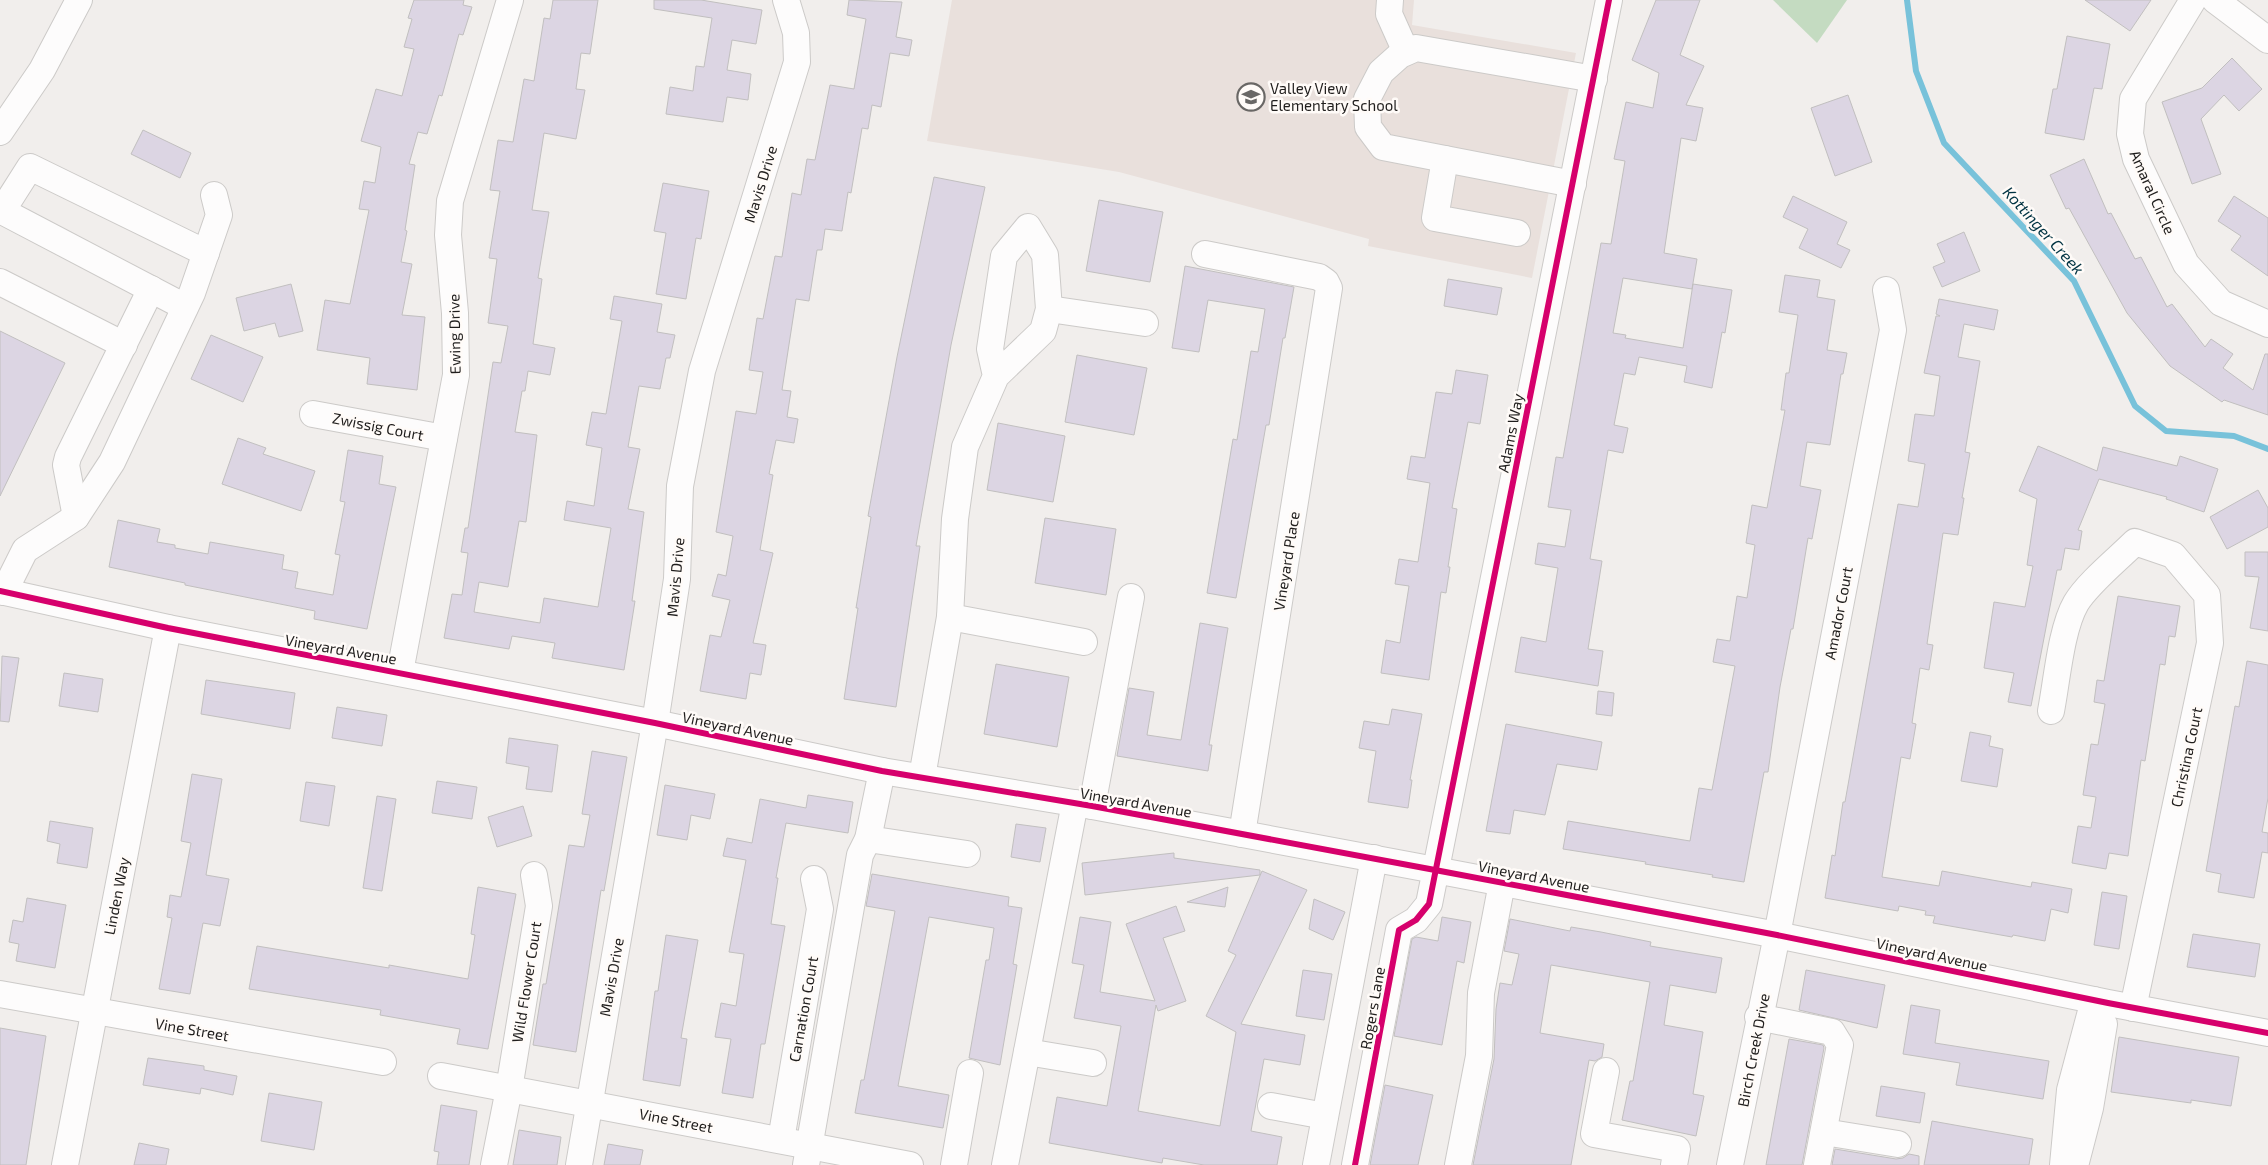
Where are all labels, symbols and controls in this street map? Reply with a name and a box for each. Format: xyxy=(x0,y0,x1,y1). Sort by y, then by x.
place label: Valley View Elementary School xyxy=(1270,79,1398,114)
school or university icon: Valley View Elementary School xyxy=(1236,82,1266,112)
street label: Mavis Drive xyxy=(740,143,780,225)
street label: Amaral Circle xyxy=(2126,147,2180,237)
water label: Kottinger Creek xyxy=(2000,182,2088,278)
street label: Ewing Drive xyxy=(444,294,464,374)
street label: Adams Way xyxy=(1494,392,1527,474)
street label: Zwissig Court xyxy=(331,408,425,444)
street label: Vineyard Place xyxy=(1269,510,1303,612)
street label: Mavis Drive xyxy=(663,537,687,617)
street label: Amador Court xyxy=(1820,565,1856,661)
street label: Vineyard Avenue xyxy=(284,630,398,668)
street label: Christina Court xyxy=(2167,705,2205,809)
street label: Vineyard Avenue xyxy=(681,707,795,749)
street label: Vineyard Avenue xyxy=(1079,783,1193,821)
street label: Linden Way xyxy=(100,856,132,936)
street label: Vineyard Avenue xyxy=(1477,856,1591,896)
street label: Wild Flower Court xyxy=(508,920,544,1044)
street label: Vineyard Avenue xyxy=(1875,933,1989,975)
street label: Mavis Drive xyxy=(595,936,627,1018)
street label: Carnation Court xyxy=(785,954,821,1063)
street label: Rogers Lane xyxy=(1356,965,1388,1051)
street label: Birch Creek Drive xyxy=(1733,992,1773,1108)
street label: Vine Street xyxy=(154,1014,231,1044)
street label: Vine Street xyxy=(638,1104,715,1136)

